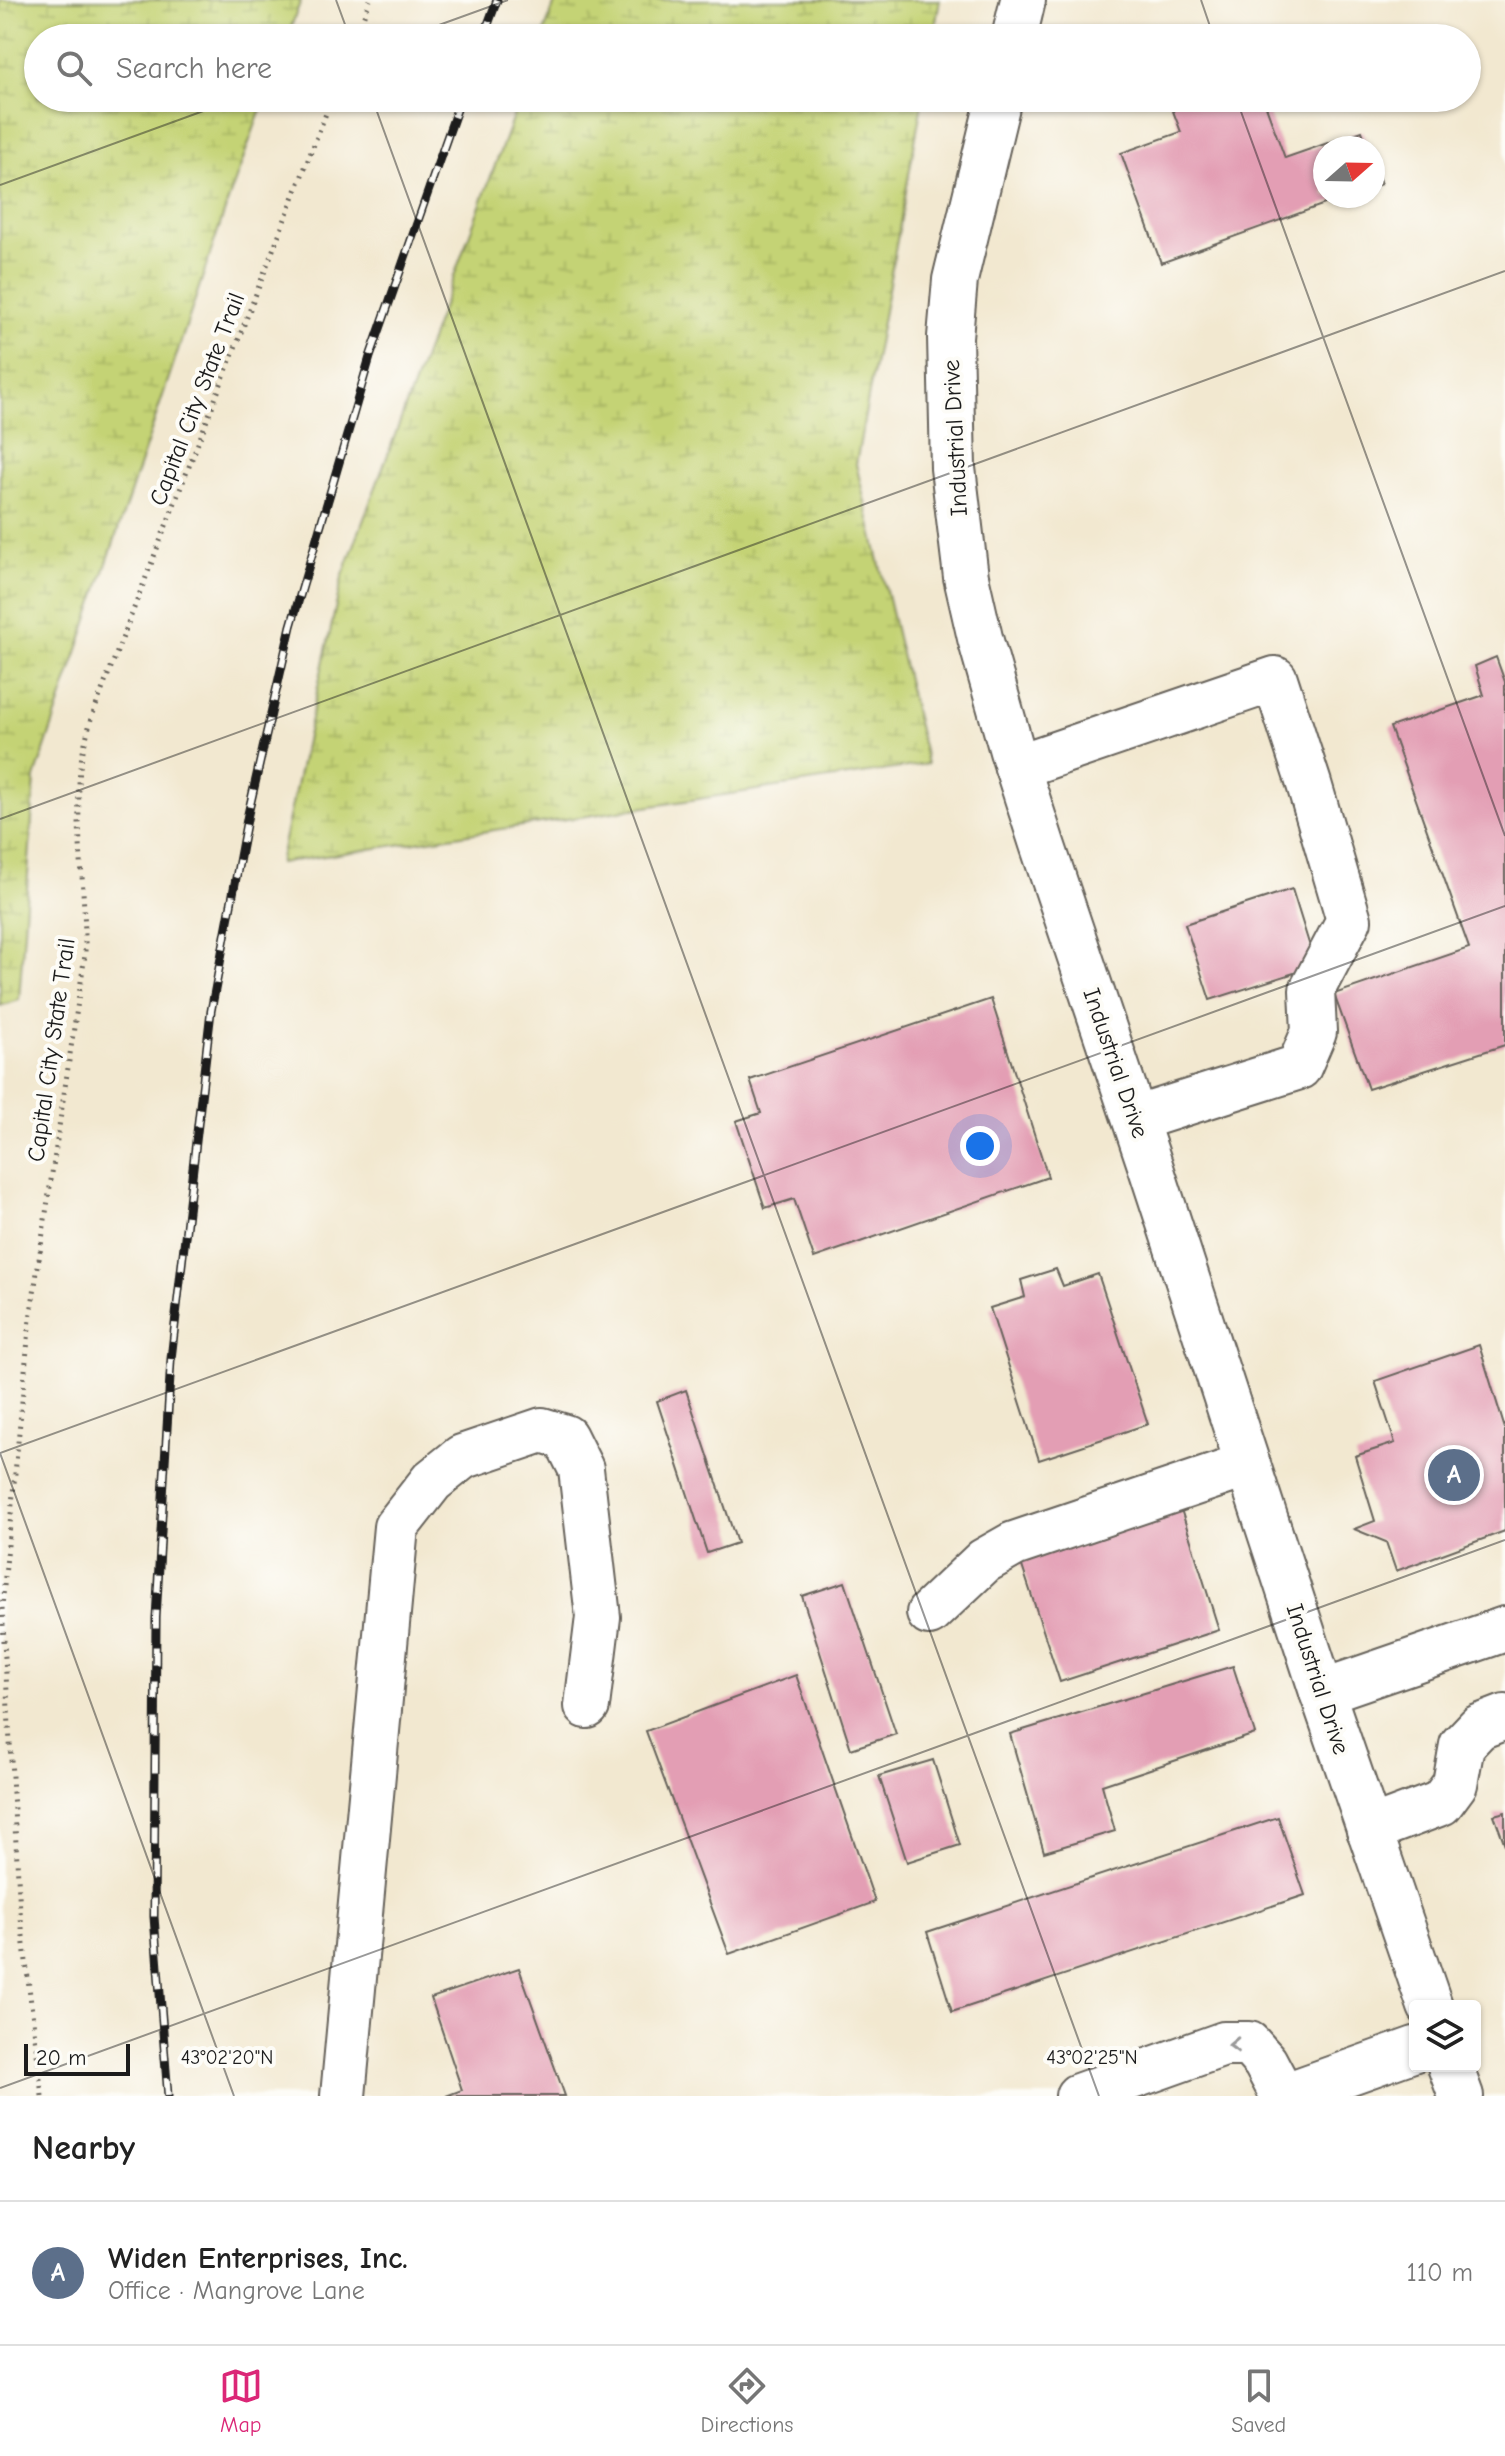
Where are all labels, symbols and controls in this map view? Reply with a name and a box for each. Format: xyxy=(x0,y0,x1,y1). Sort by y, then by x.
search box xyxy=(24,24,1481,112)
icon: search xyxy=(52,46,96,90)
text: Search here xyxy=(116,51,272,86)
north arrow xyxy=(1313,136,1385,208)
street label: Capital City State Trail xyxy=(144,289,250,509)
street label: Industrial Drive xyxy=(937,359,973,517)
street label: Capital City State Trail xyxy=(21,936,81,1164)
street label: Industrial Drive xyxy=(1077,984,1155,1142)
your location xyxy=(960,1126,1000,1166)
pin: A xyxy=(1428,1445,1480,1505)
street label: Industrial Drive xyxy=(1280,1600,1356,1758)
map controls xyxy=(1409,2000,1481,2072)
button: layers xyxy=(1409,2000,1481,2072)
one-way arrow xyxy=(1227,2036,1239,2053)
scale bar xyxy=(24,2040,130,2076)
text: 20 m xyxy=(36,2045,86,2071)
text: 43°02'20"N xyxy=(181,2046,273,2069)
text: 43°02'25"N xyxy=(1046,2046,1138,2069)
text: Nearby xyxy=(32,2128,135,2168)
text: Widen Enterprises, Inc. xyxy=(108,2241,408,2276)
text: A xyxy=(51,2258,65,2288)
text: 110 m xyxy=(1406,2258,1473,2288)
text: Office · Mangrove Lane xyxy=(108,2276,365,2306)
tab: Map xyxy=(219,2364,263,2438)
tab: Directions xyxy=(701,2364,794,2438)
tab: Saved xyxy=(1231,2364,1286,2438)

